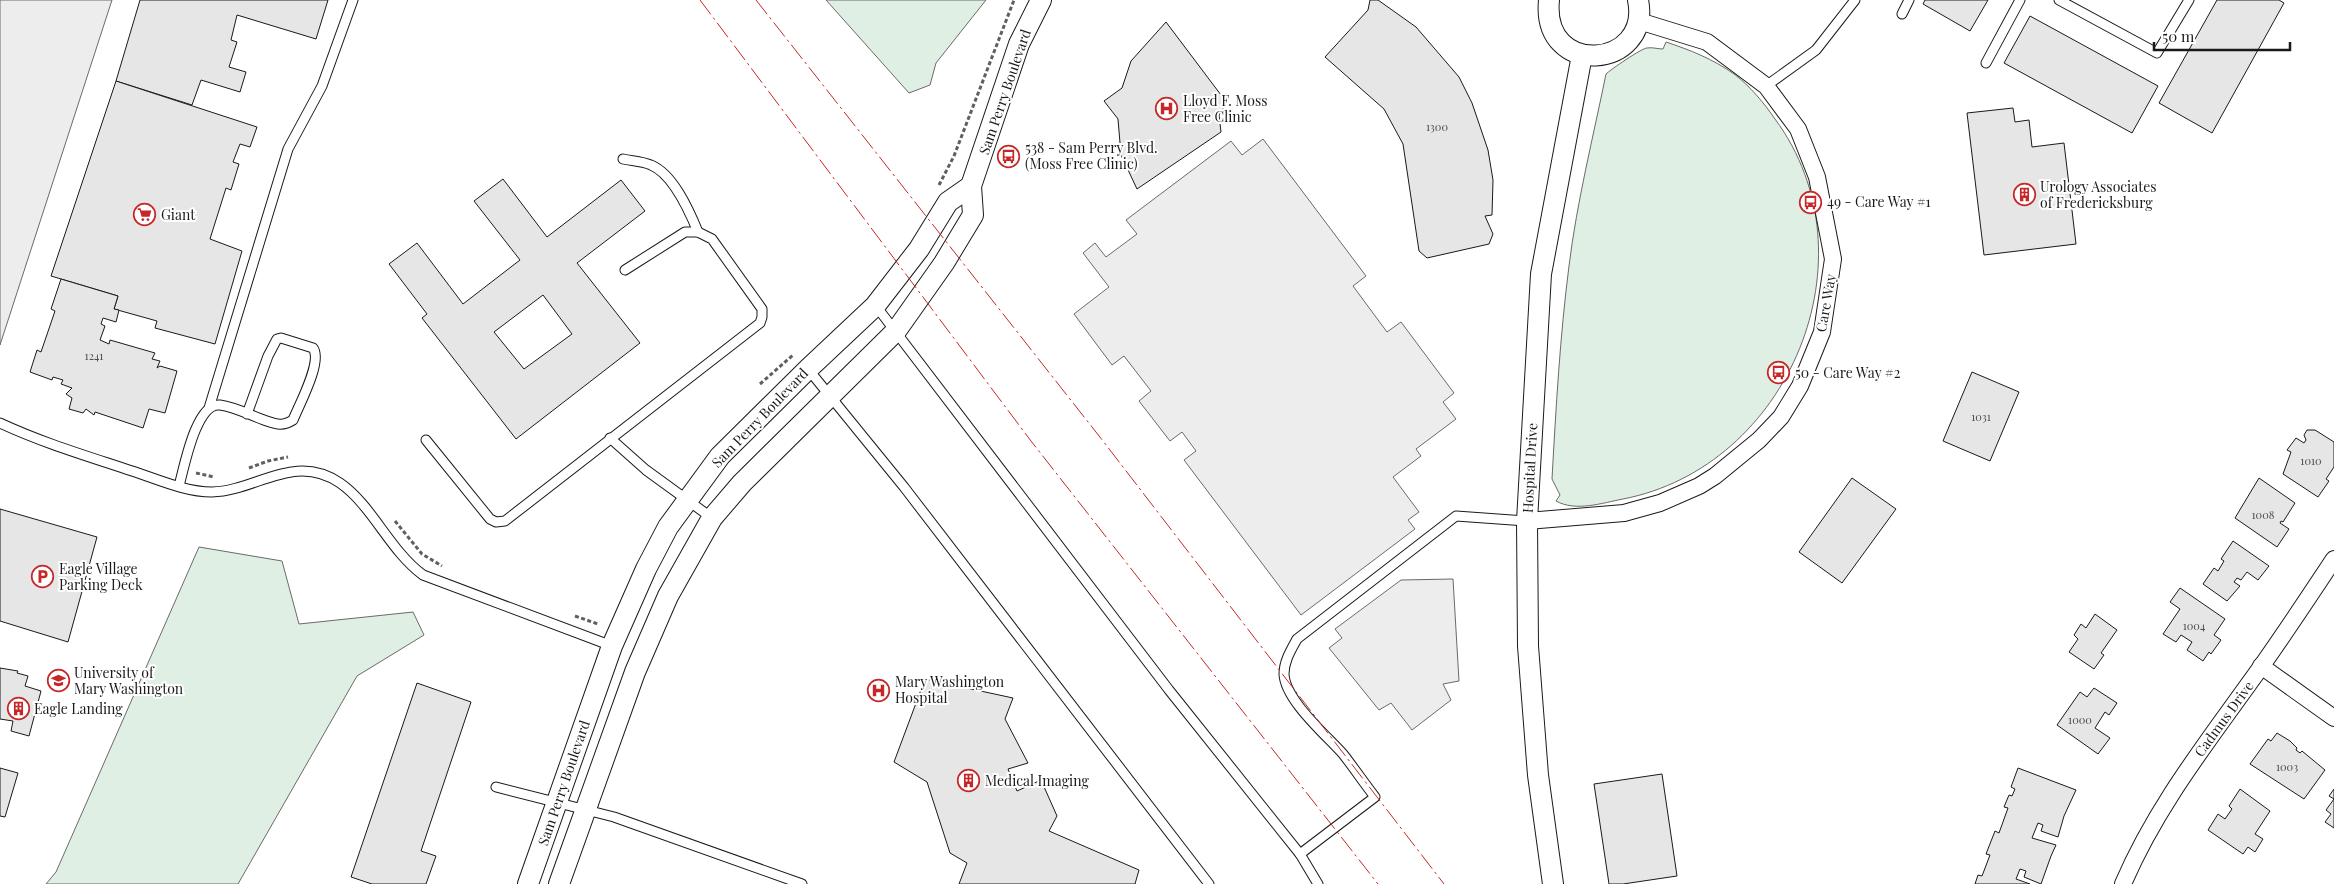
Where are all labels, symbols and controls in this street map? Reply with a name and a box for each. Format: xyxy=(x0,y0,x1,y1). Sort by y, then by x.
scale bar xyxy=(2154,20,2290,52)
text: 50 m xyxy=(2162,26,2195,46)
street label: Sam Perry Boulevard xyxy=(974,27,1035,157)
place label: Lloyd F. Moss Free Clinic xyxy=(1183,91,1267,126)
hospital icon: Lloyd F. Moss Free Clinic xyxy=(1155,97,1179,121)
house number: 1300 xyxy=(1426,119,1448,134)
place label: 538 - Sam Perry Blvd. (Moss Free Clinic) xyxy=(1025,138,1158,173)
bus stop icon: 538 - Sam Perry Blvd. (Moss Free Clinic) xyxy=(997,144,1021,168)
place label: Urology Associates of Fredericksburg xyxy=(2040,177,2156,212)
building icon: Urology Associates of Fredericksburg xyxy=(2012,183,2036,207)
bus stop icon: 49 - Care Way #1 xyxy=(1799,190,1823,214)
place label: 49 - Care Way #1 xyxy=(1827,192,1931,211)
supermarket icon: Giant xyxy=(133,203,157,227)
place label: Giant xyxy=(161,205,196,224)
street label: Care Way xyxy=(1811,272,1840,333)
house number: 1241 xyxy=(85,348,103,363)
bus stop icon: 50 - Care Way #2 xyxy=(1767,361,1791,385)
place label: 50 - Care Way #2 xyxy=(1795,363,1901,382)
street label: Sam Perry Boulevard xyxy=(707,364,812,472)
house number: 1031 xyxy=(1971,409,1991,424)
street label: Hospital Drive xyxy=(1518,422,1541,514)
house number: 1010 xyxy=(2300,453,2322,468)
house number: 1008 xyxy=(2252,507,2275,522)
place label: Eagle Village Parking Deck xyxy=(59,559,143,594)
parking icon: Eagle Village Parking Deck xyxy=(31,565,55,589)
house number: 1004 xyxy=(2183,618,2206,633)
place label: University of Mary Washington xyxy=(74,663,184,698)
school or university icon: University of Mary Washington xyxy=(46,669,70,693)
place label: Mary Washington Hospital xyxy=(895,672,1005,707)
street label: Cadmus Drive xyxy=(2190,677,2258,760)
hospital icon: Mary Washington Hospital xyxy=(867,678,891,702)
building icon: Eagle Landing xyxy=(6,697,30,721)
place label: Eagle Landing xyxy=(34,699,123,718)
house number: 1000 xyxy=(2068,712,2092,727)
street label: Sam Perry Boulevard xyxy=(533,718,594,848)
house number: 1003 xyxy=(2276,759,2298,774)
building icon: Medical Imaging xyxy=(957,769,981,793)
place label: Medical Imaging xyxy=(985,771,1089,790)

